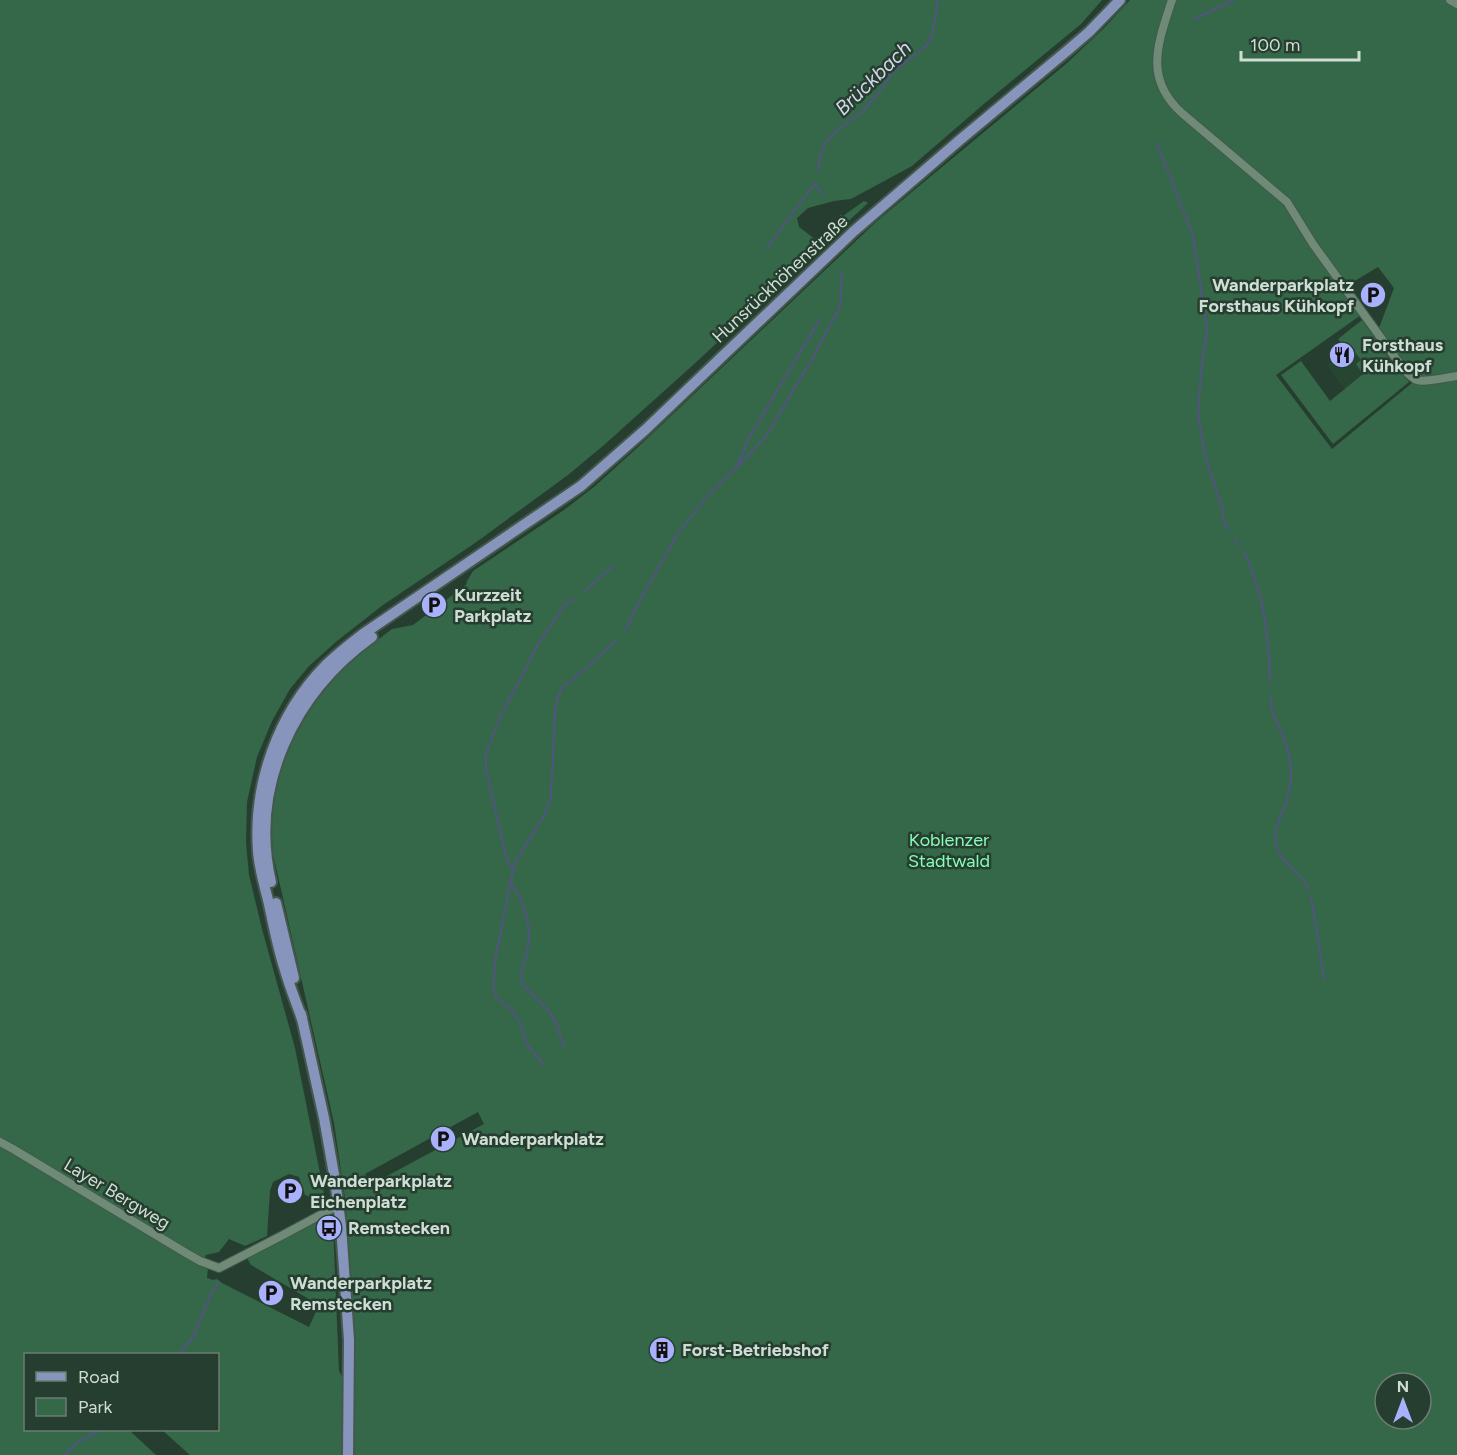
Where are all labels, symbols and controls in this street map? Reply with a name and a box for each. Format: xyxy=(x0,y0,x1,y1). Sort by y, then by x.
scale bar xyxy=(1241,24,1360,62)
text: 100 m xyxy=(1250,34,1300,56)
water label: Brückbach xyxy=(830,36,916,120)
street label: Hunsrückhöhenstraße xyxy=(708,210,853,348)
place label: Wanderparkplatz Forsthaus Kühkopf xyxy=(1199,274,1355,317)
parking icon: Wanderparkplatz Forsthaus Kühkopf xyxy=(1358,280,1388,310)
place label: Forsthaus Kühkopf xyxy=(1362,334,1444,377)
restaurant icon: Forsthaus Kühkopf xyxy=(1327,340,1357,370)
place label: Kurzzeit Parkplatz xyxy=(454,584,532,627)
parking icon: Kurzzeit Parkplatz xyxy=(419,590,449,620)
park label: Koblenzer Stadtwald xyxy=(908,829,990,872)
parking icon: Wanderparkplatz xyxy=(428,1124,458,1154)
place label: Wanderparkplatz xyxy=(462,1128,604,1150)
street label: Layer Bergweg xyxy=(60,1154,174,1234)
place label: Wanderparkplatz Eichenplatz xyxy=(310,1170,452,1213)
parking icon: Wanderparkplatz Eichenplatz xyxy=(275,1176,305,1206)
bus stop icon: Remstecken xyxy=(314,1213,344,1243)
place label: Remstecken xyxy=(348,1217,450,1239)
place label: Wanderparkplatz Remstecken xyxy=(290,1272,432,1315)
parking icon: Wanderparkplatz Remstecken xyxy=(256,1278,286,1308)
building icon: Forst-Betriebshof xyxy=(647,1335,677,1365)
place label: Forst-Betriebshof xyxy=(682,1339,830,1361)
legend xyxy=(24,1353,219,1431)
text: Road xyxy=(78,1366,119,1388)
north arrow xyxy=(1373,1371,1433,1431)
text: N xyxy=(1397,1377,1409,1396)
text: Park xyxy=(78,1396,113,1418)

